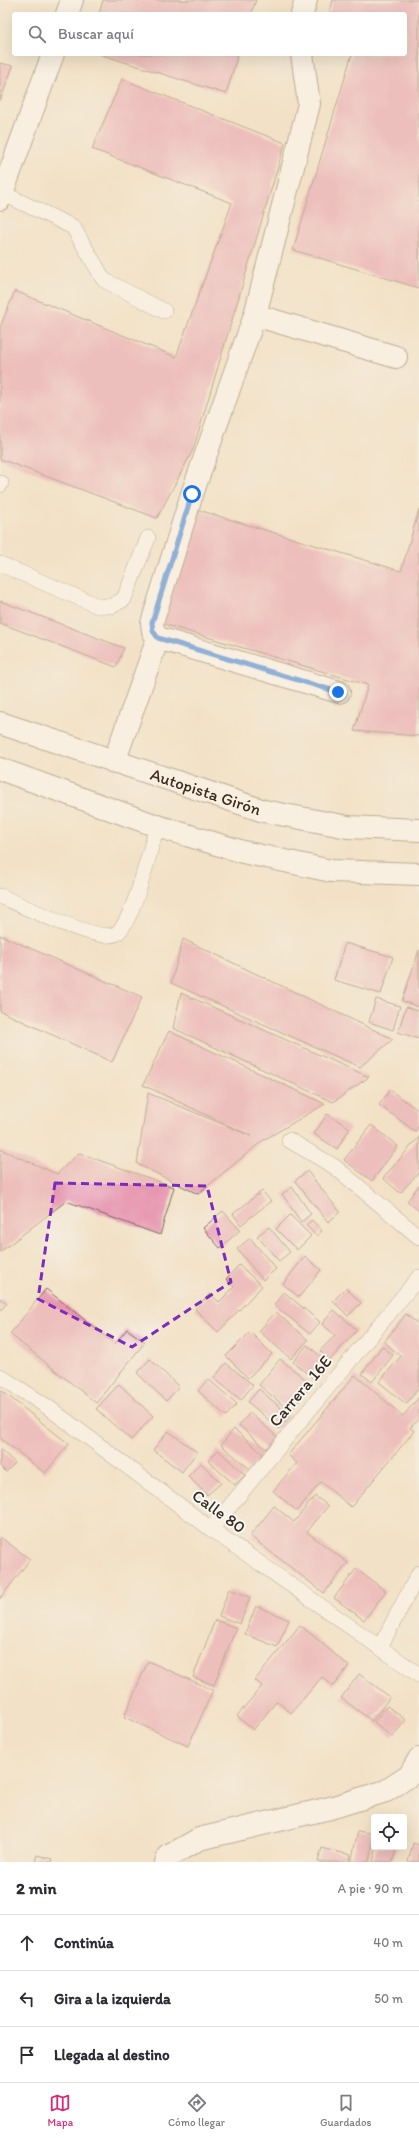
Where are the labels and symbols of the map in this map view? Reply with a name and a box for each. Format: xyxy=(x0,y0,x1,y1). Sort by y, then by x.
route start xyxy=(183,485,201,503)
route end xyxy=(329,683,347,701)
street label: Autopista Girón xyxy=(148,764,264,819)
street label: Carrera 16E xyxy=(264,1351,336,1431)
street label: Calle 80 xyxy=(188,1485,250,1537)

